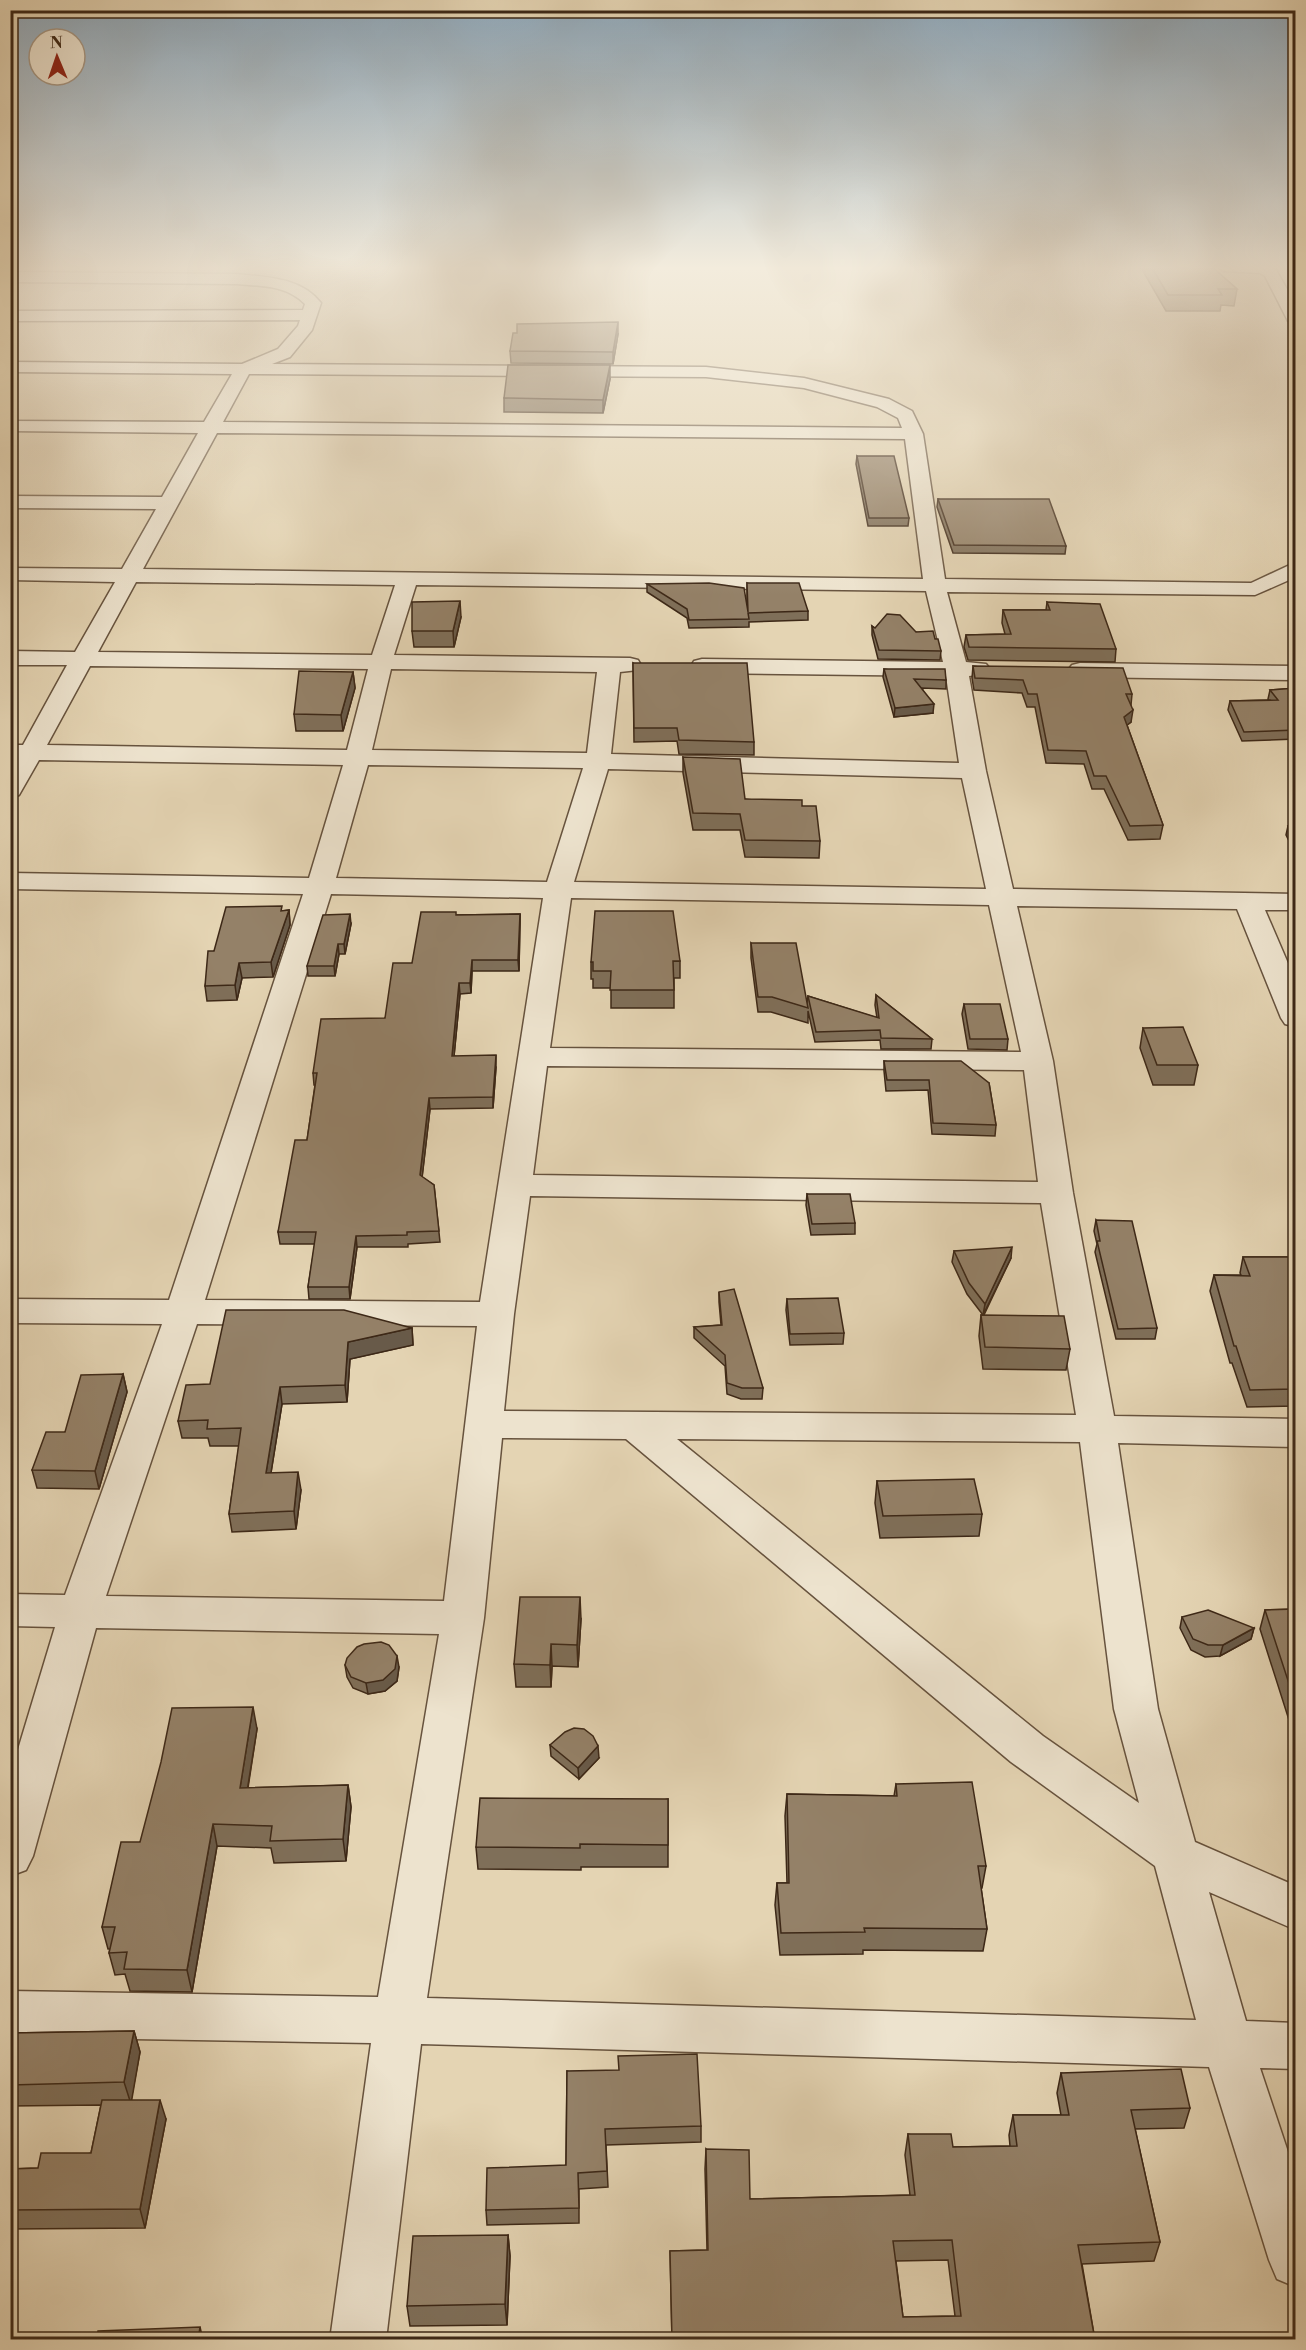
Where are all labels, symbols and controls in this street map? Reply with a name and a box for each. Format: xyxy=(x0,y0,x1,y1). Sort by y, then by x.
north arrow xyxy=(27,27,87,87)
text: N xyxy=(50,33,64,53)

